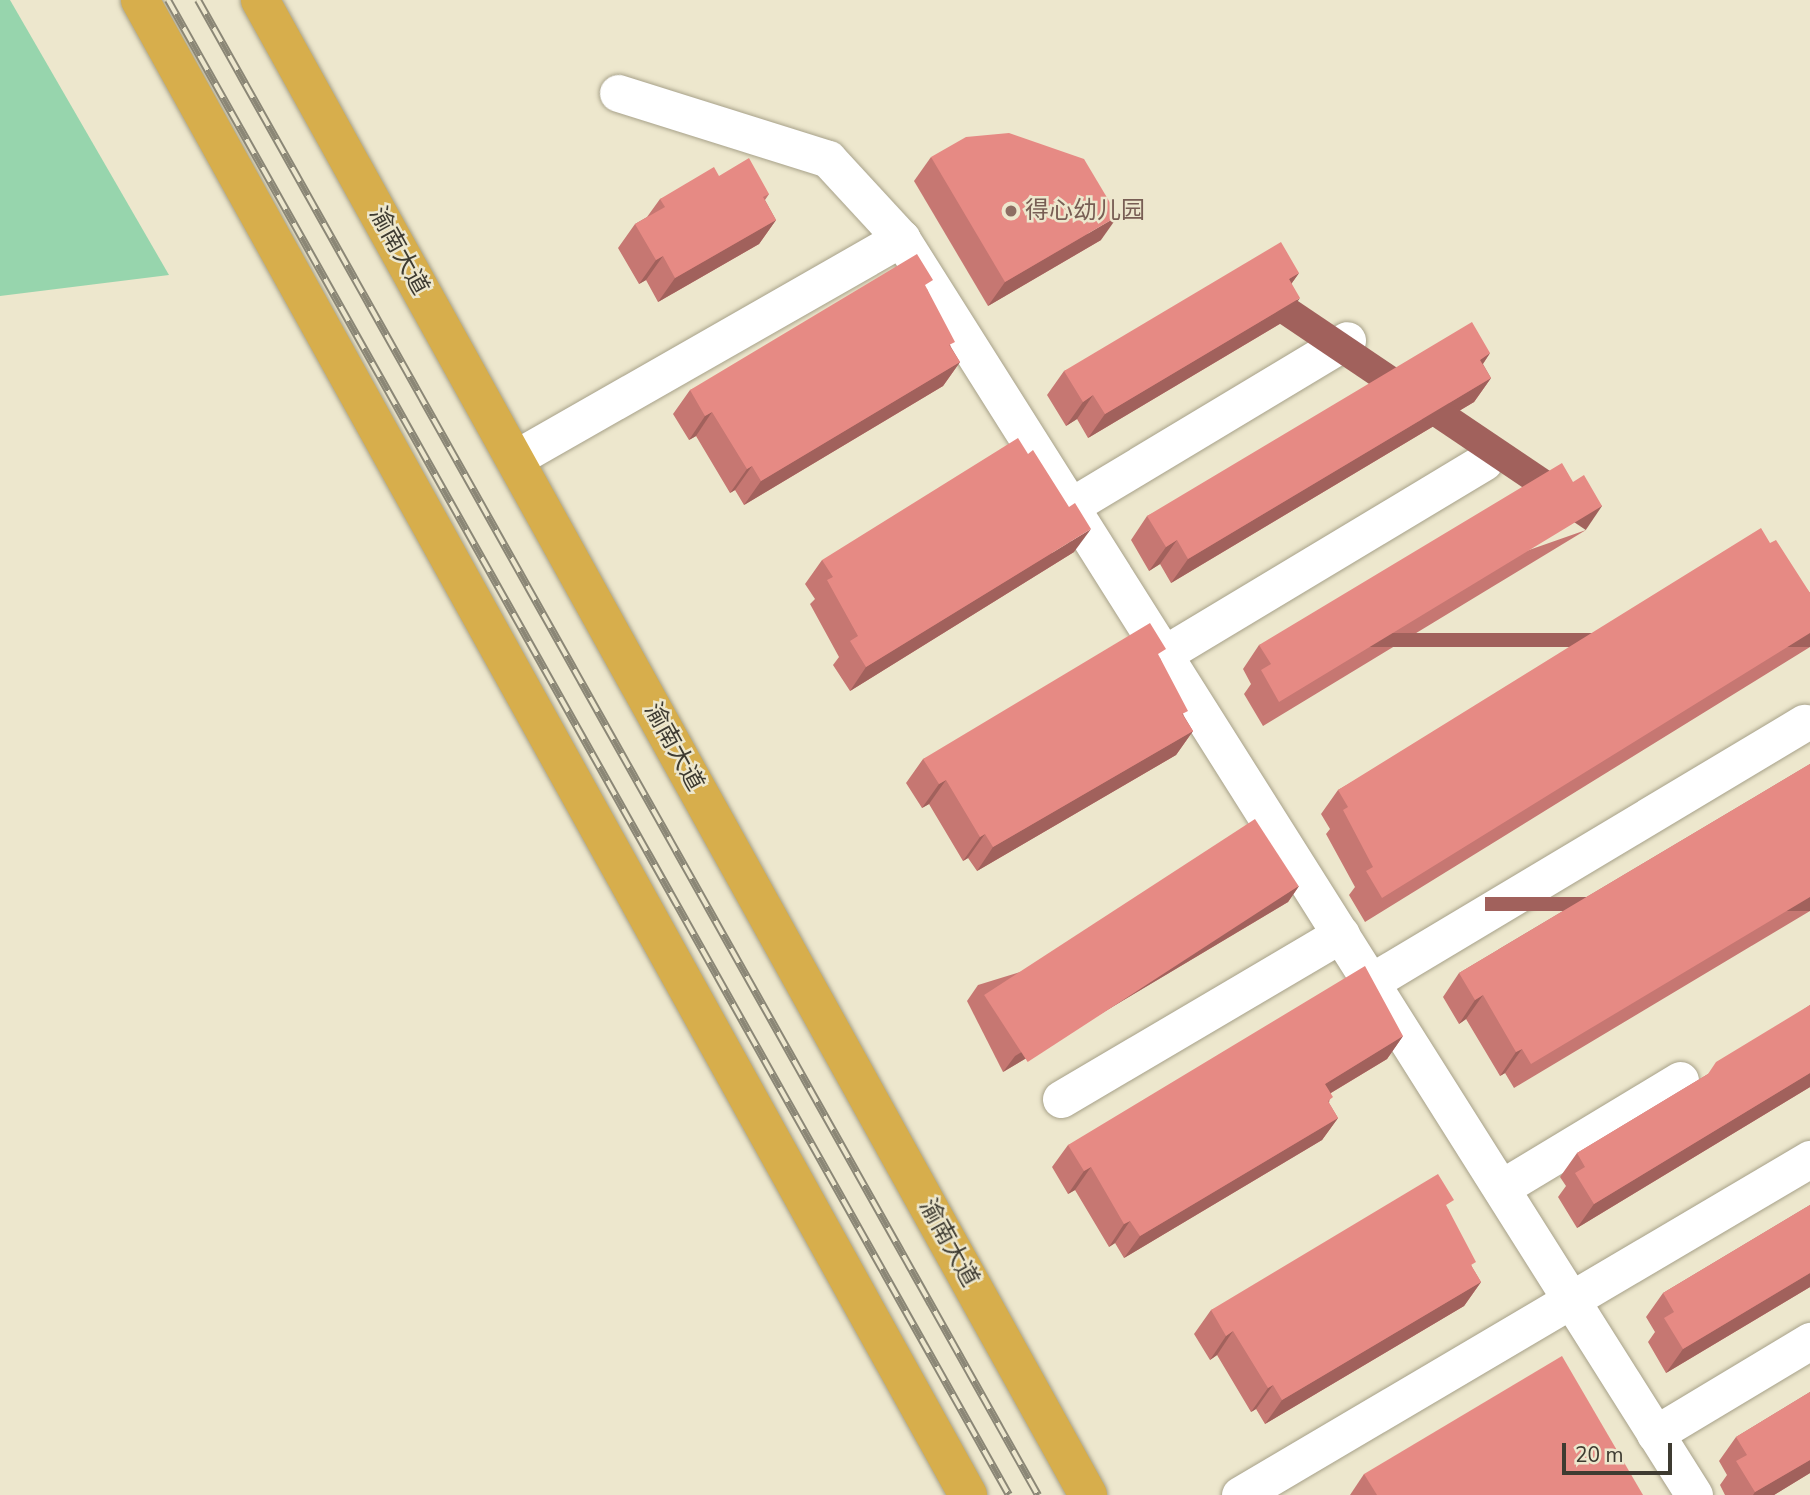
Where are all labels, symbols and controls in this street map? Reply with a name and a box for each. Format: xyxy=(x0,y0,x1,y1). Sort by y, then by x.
place label: 得心幼儿园 xyxy=(1025,197,1145,225)
street label: 渝南大道 xyxy=(363,202,435,300)
marker: 得心幼儿园 xyxy=(1003,203,1019,219)
street label: 渝南大道 xyxy=(638,698,710,796)
street label: 渝南大道 xyxy=(913,1194,985,1292)
scale bar xyxy=(1565,1428,1675,1472)
text: 20 m xyxy=(1575,1441,1624,1469)

